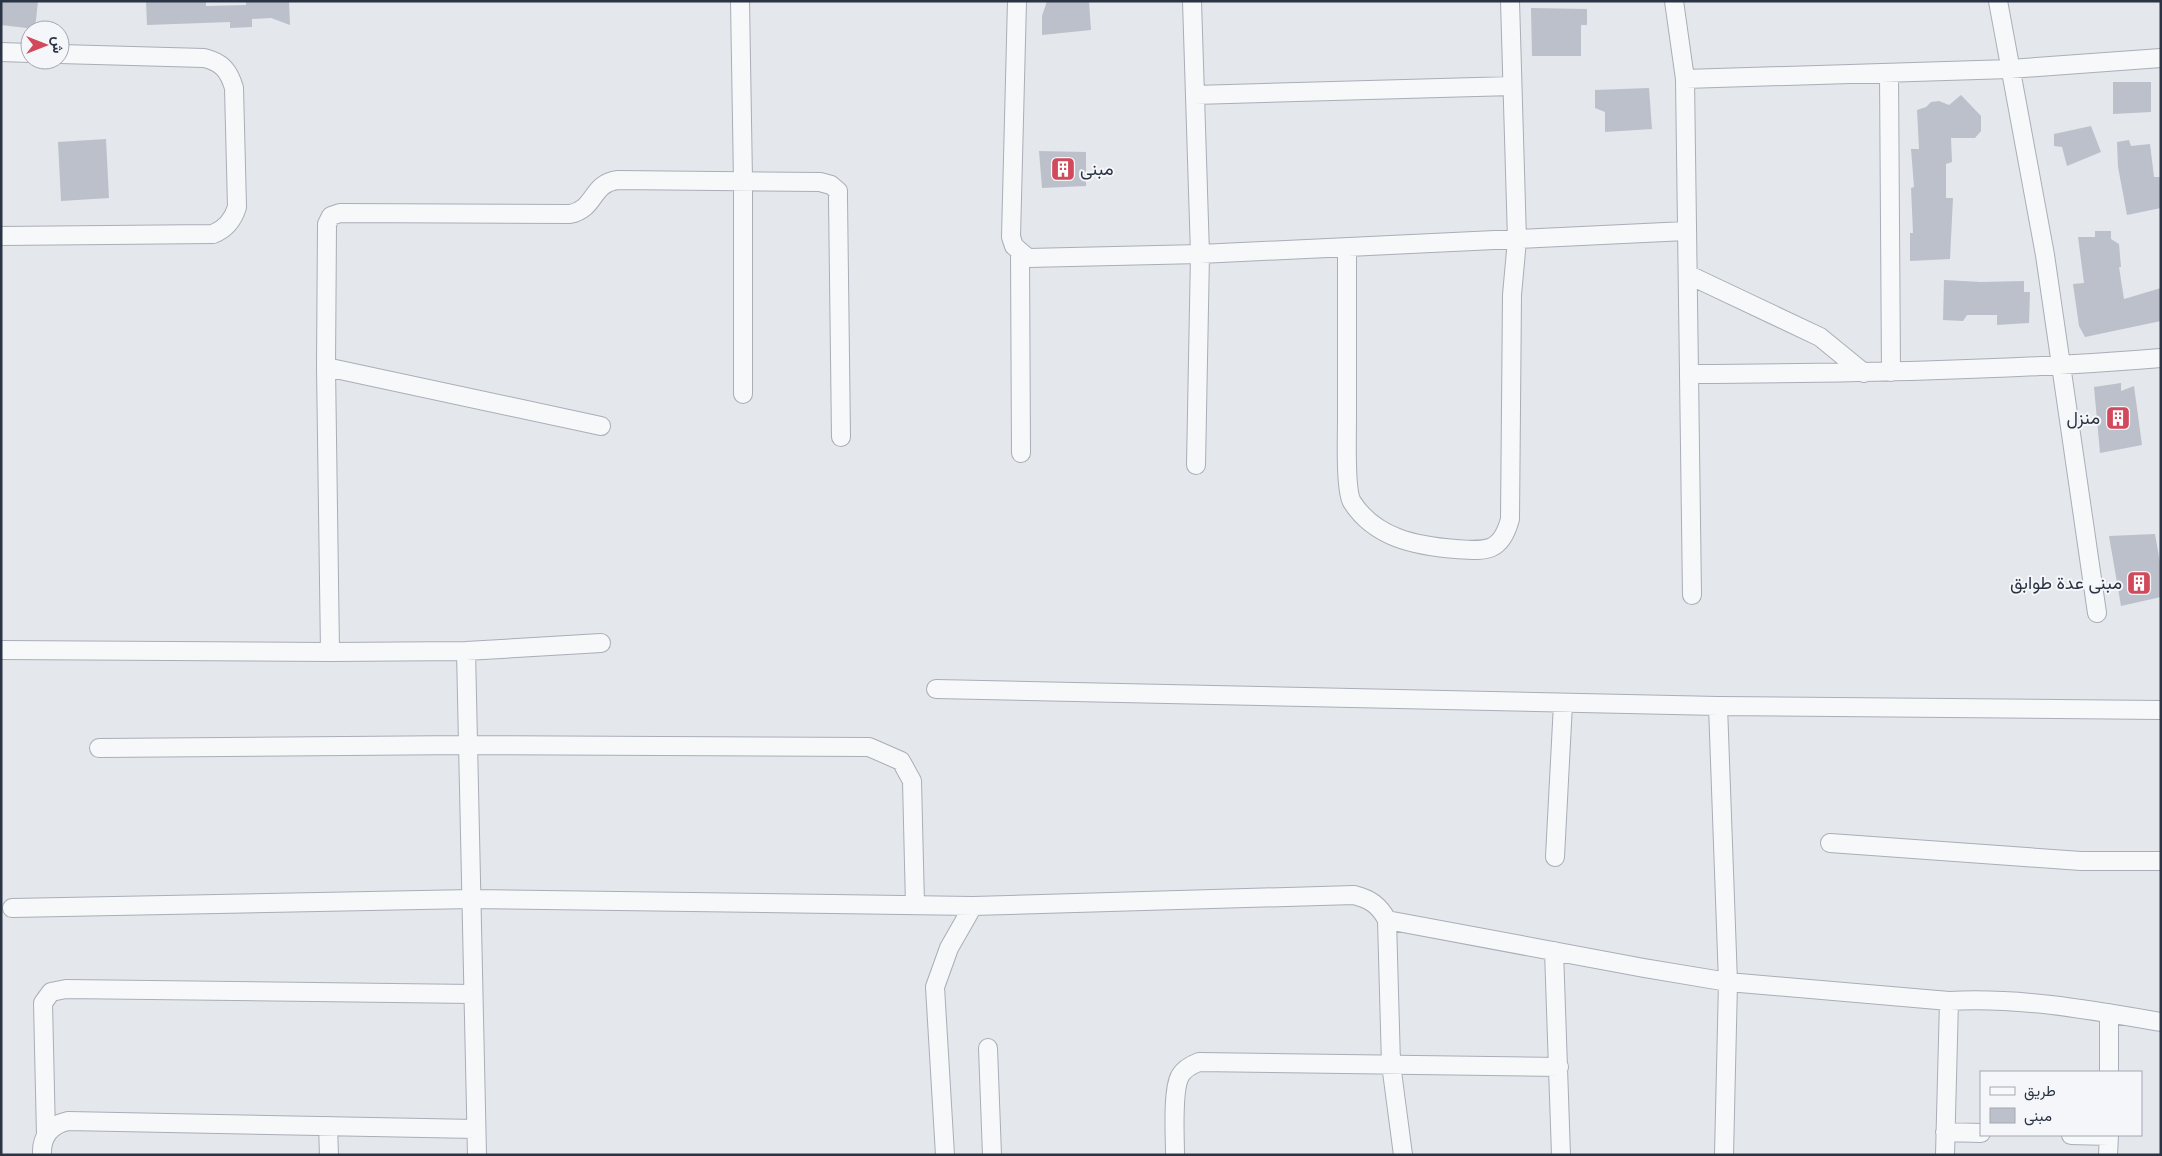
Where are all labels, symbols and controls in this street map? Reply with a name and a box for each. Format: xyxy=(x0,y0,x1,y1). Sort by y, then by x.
north arrow xyxy=(20,20,70,70)
text: ش xyxy=(49,37,67,54)
building icon: مبنى xyxy=(1050,156,1076,182)
place label: مبنى xyxy=(1080,157,1114,180)
building icon: منزل xyxy=(2105,405,2131,431)
place label: منزل xyxy=(2066,406,2100,429)
building icon: مبنى عدة طوابق xyxy=(2126,570,2152,596)
place label: مبنى عدة طوابق xyxy=(2010,571,2122,594)
legend xyxy=(1980,1071,2142,1136)
text: طريق xyxy=(2024,1081,2056,1101)
text: مبنى xyxy=(2024,1106,2052,1126)

